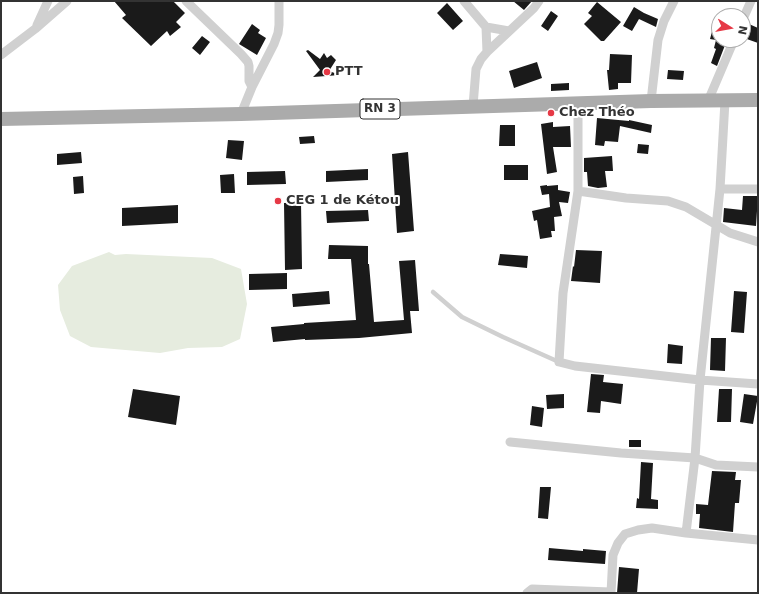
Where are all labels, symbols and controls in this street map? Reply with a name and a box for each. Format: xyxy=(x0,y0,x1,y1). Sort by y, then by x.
north arrow xyxy=(711,8,751,48)
text: N xyxy=(735,24,750,36)
place label: PTT xyxy=(335,64,363,80)
marker: PTT xyxy=(322,67,332,77)
road number: RN 3 xyxy=(360,99,400,119)
place label: Chez Théo xyxy=(559,105,635,121)
marker: Chez Théo xyxy=(546,108,556,118)
place label: CEG 1 de Kétou xyxy=(286,193,399,209)
marker: CEG 1 de Kétou xyxy=(273,196,283,206)

